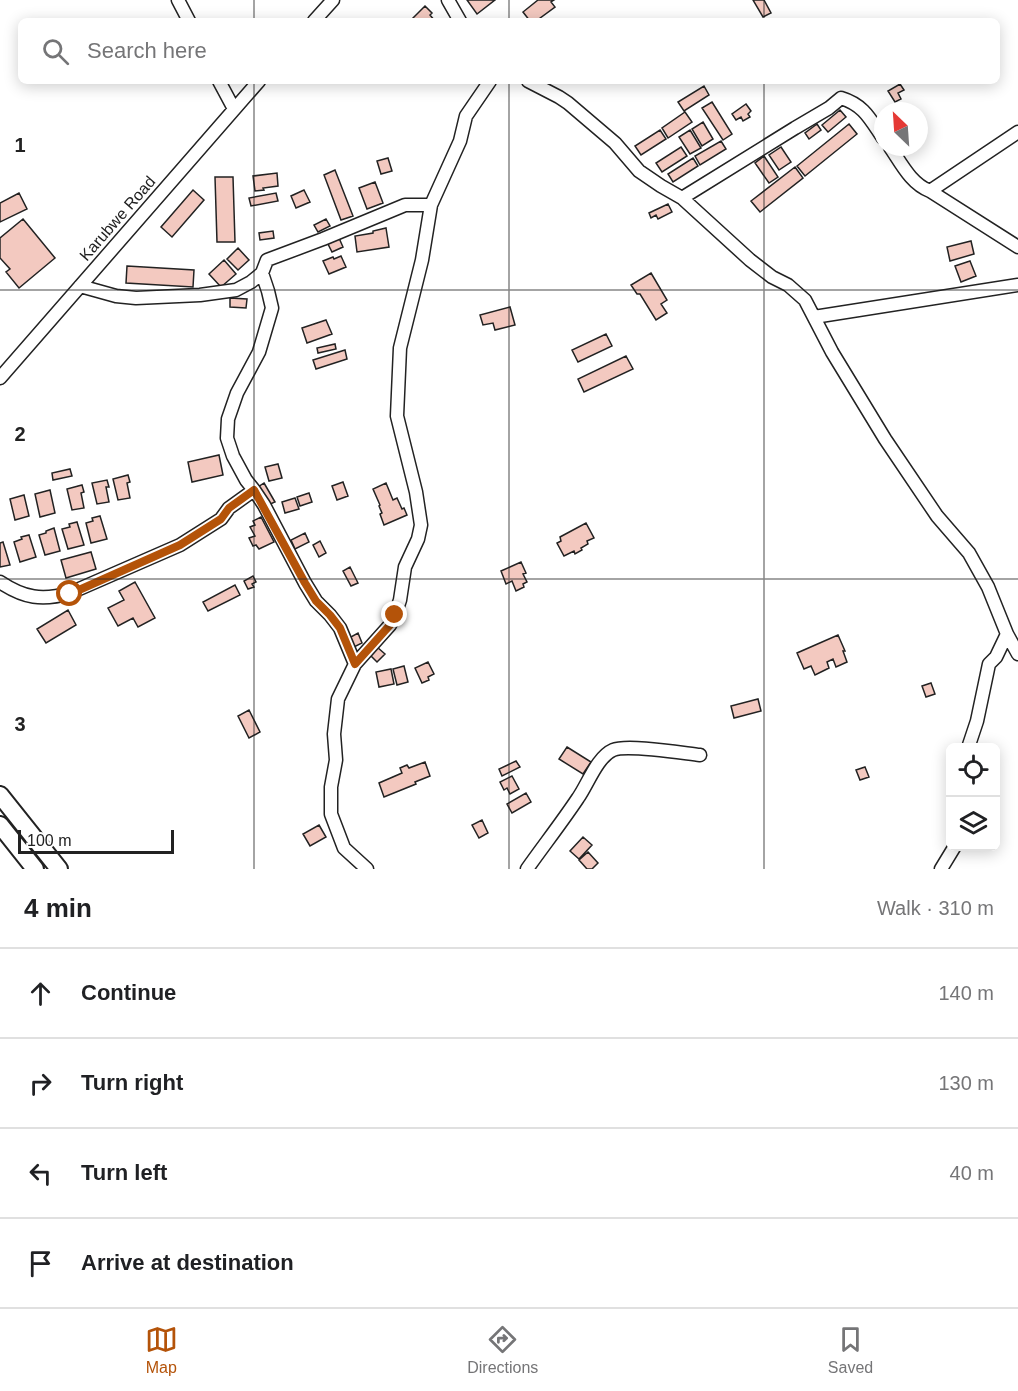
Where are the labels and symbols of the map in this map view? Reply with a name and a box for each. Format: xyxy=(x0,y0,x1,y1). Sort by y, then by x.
north arrow xyxy=(874,102,928,156)
text: 1 xyxy=(14,134,26,156)
street label: Karubwe Road xyxy=(76,173,159,264)
text: 2 xyxy=(14,423,26,445)
route start xyxy=(56,580,82,606)
route end xyxy=(381,601,407,627)
text: 3 xyxy=(14,713,26,735)
scale bar xyxy=(18,827,174,854)

